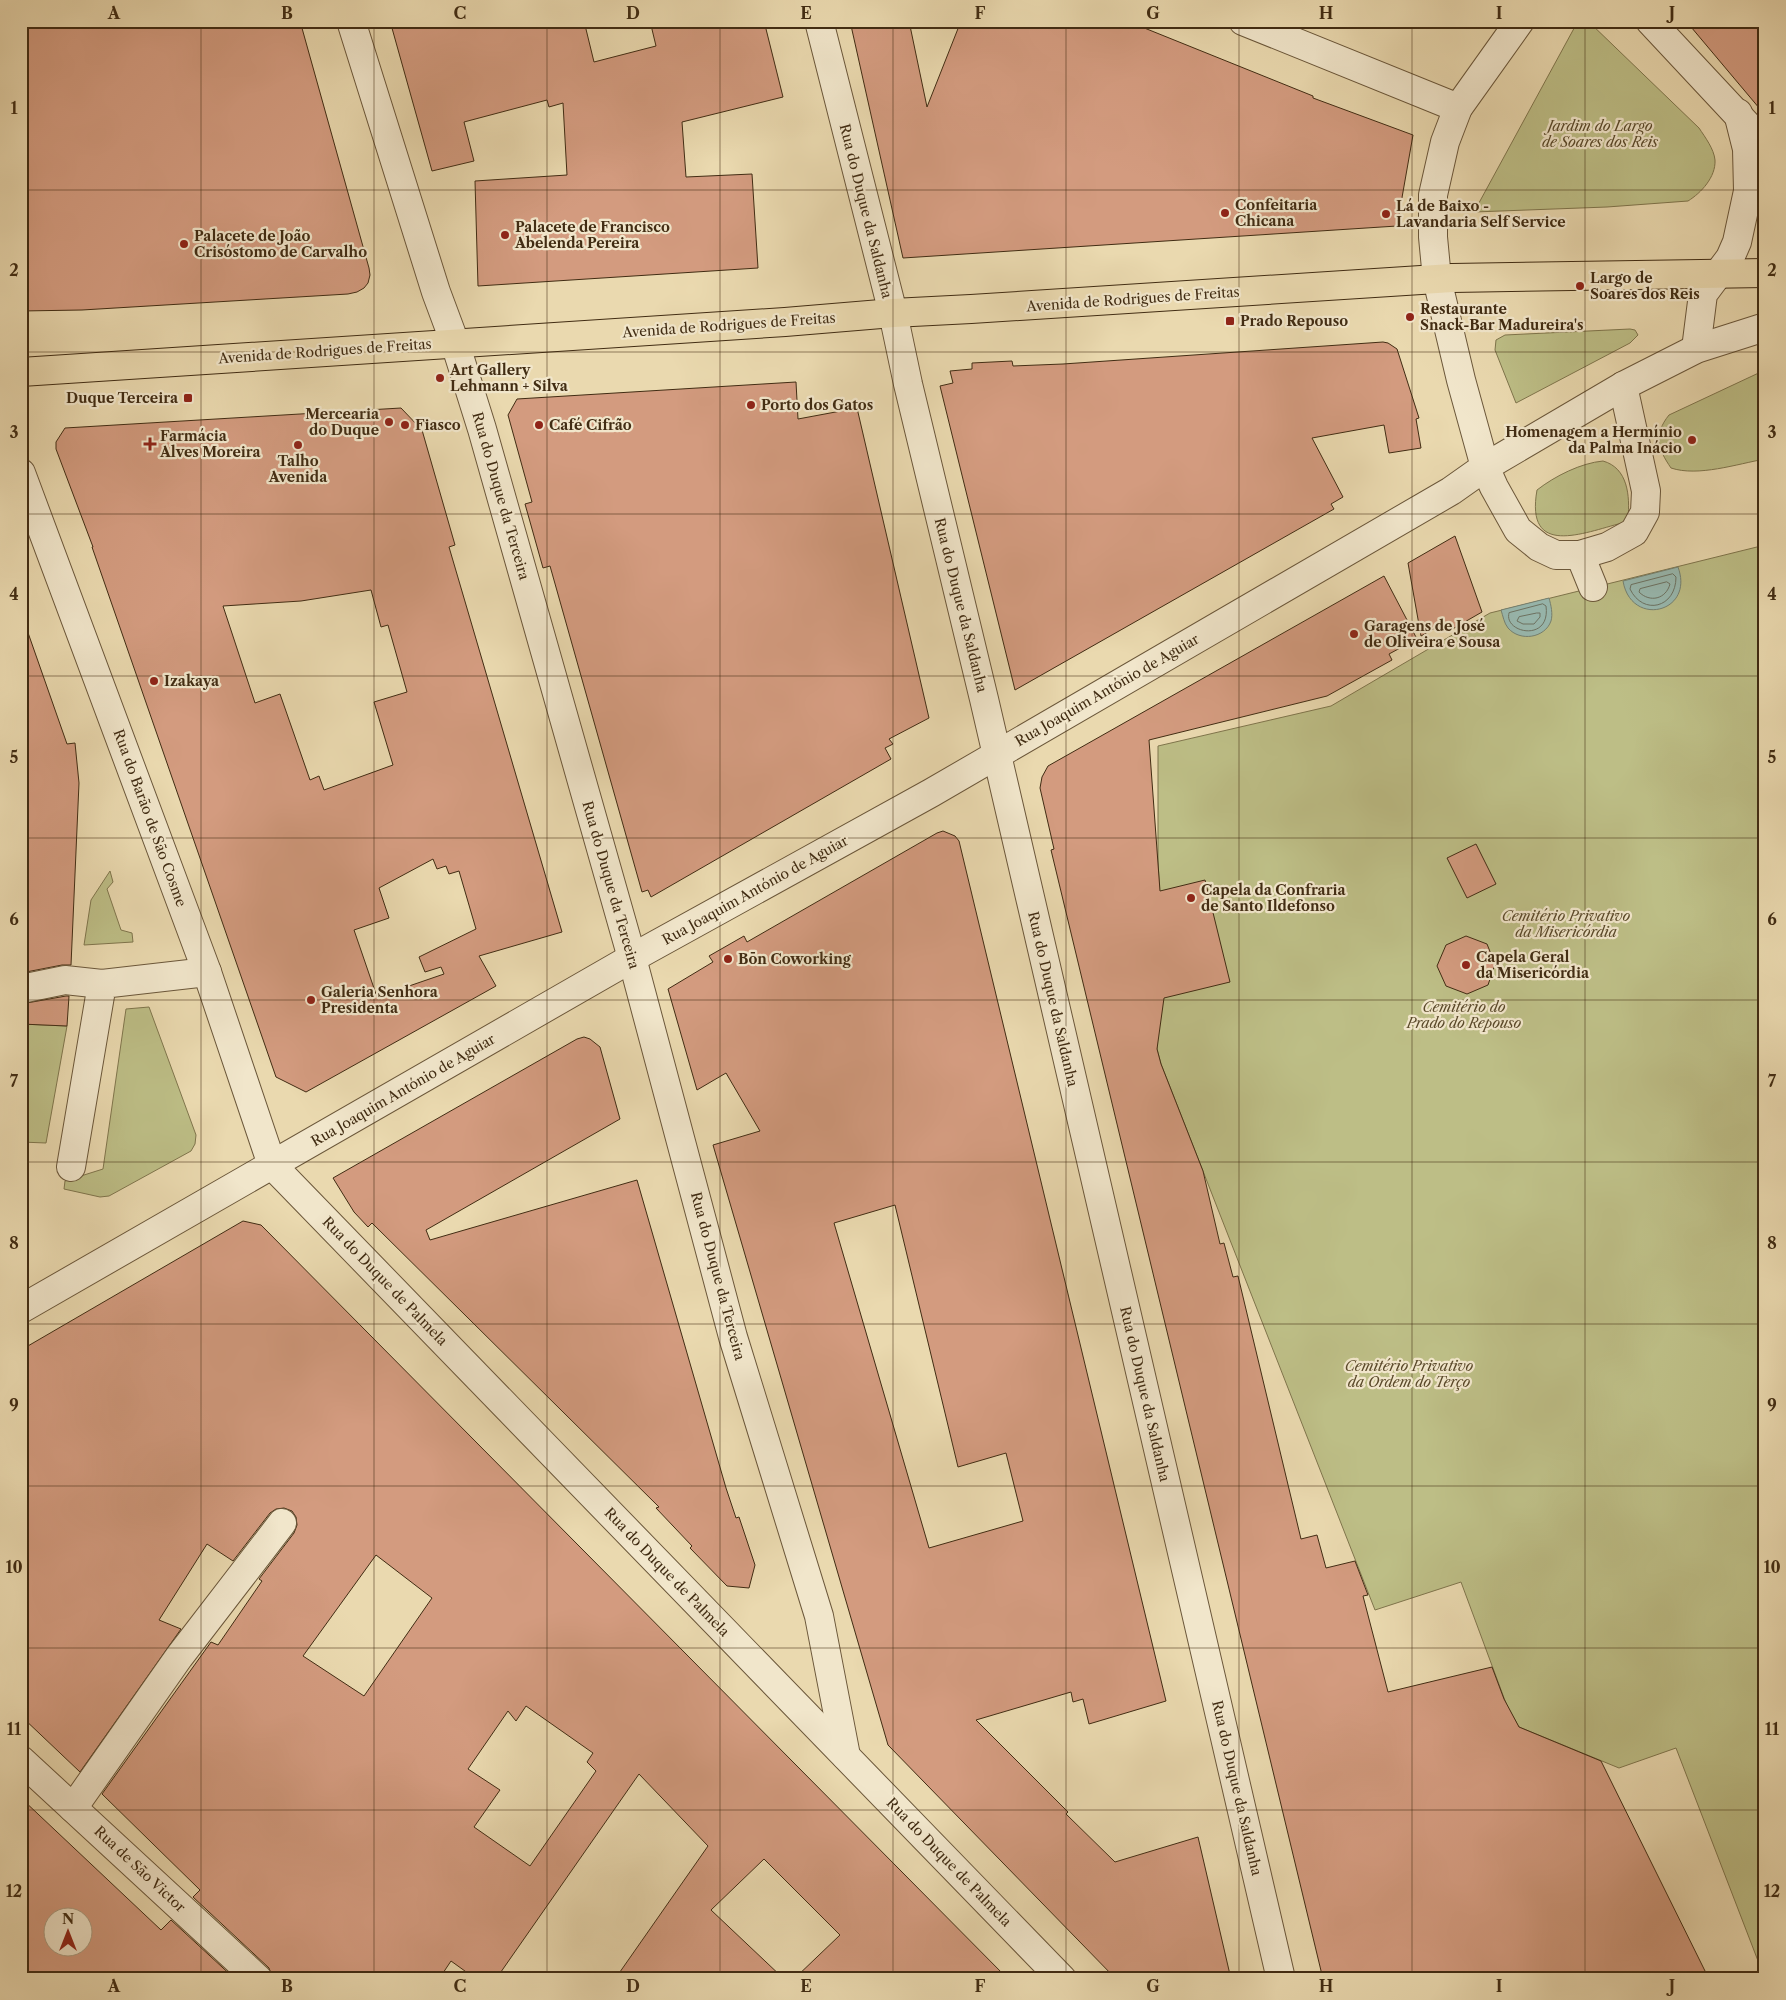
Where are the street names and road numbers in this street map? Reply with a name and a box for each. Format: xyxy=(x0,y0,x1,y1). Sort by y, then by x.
street label: Rua do Duque da Saldanha xyxy=(836,122,897,301)
street label: Avenida de Rodrigues de Freitas xyxy=(1025,283,1240,315)
street label: Avenida de Rodrigues de Freitas xyxy=(621,309,836,341)
street label: Avenida de Rodrigues de Freitas xyxy=(217,335,432,367)
street label: Rua do Duque da Terceira xyxy=(468,410,534,583)
street label: Rua do Duque da Saldanha xyxy=(931,516,992,695)
street label: Rua Joaquim António de Aguiar xyxy=(1012,630,1202,750)
street label: Rua do Barão de São Cosme xyxy=(109,727,191,909)
street label: Rua do Duque da Terceira xyxy=(578,799,644,972)
street label: Rua Joaquim António de Aguiar xyxy=(659,831,851,949)
street label: Rua do Duque da Saldanha xyxy=(1024,910,1082,1089)
street label: Rua Joaquim António de Aguiar xyxy=(308,1030,498,1150)
street label: Rua do Duque da Terceira xyxy=(687,1190,749,1363)
street label: Rua do Duque de Palmela xyxy=(319,1213,452,1350)
street label: Rua do Duque da Saldanha xyxy=(1116,1305,1174,1484)
street label: Rua do Duque de Palmela xyxy=(601,1504,734,1641)
street label: Rua do Duque da Saldanha xyxy=(1208,1699,1266,1878)
street label: Rua do Duque de Palmela xyxy=(883,1794,1016,1931)
street label: Rua de São Victor xyxy=(91,1822,190,1916)

